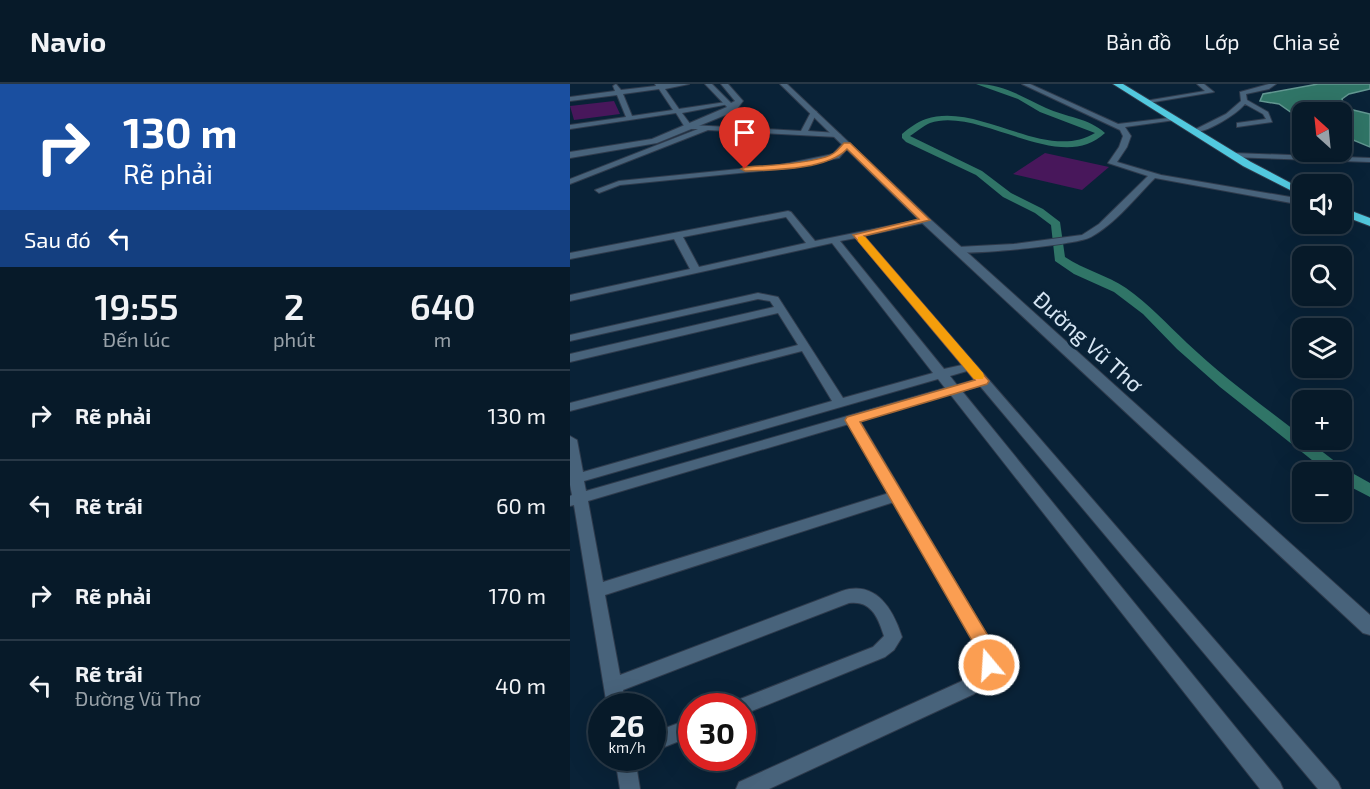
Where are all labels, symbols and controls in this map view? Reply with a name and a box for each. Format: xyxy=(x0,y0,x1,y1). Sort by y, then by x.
text: Navio xyxy=(30,24,106,58)
text: Bản đồ xyxy=(1106,29,1171,54)
text: Lớp xyxy=(1204,29,1239,54)
text: Chia sẻ xyxy=(1272,29,1340,54)
north arrow xyxy=(1292,102,1352,162)
map controls xyxy=(1292,102,1352,522)
text: 130 m xyxy=(123,106,238,156)
pin xyxy=(719,107,770,169)
icon: right xyxy=(24,108,102,186)
icon: arrive xyxy=(728,116,761,149)
text: Rẽ phải xyxy=(123,157,213,189)
button: sound xyxy=(1292,174,1352,234)
icon: left xyxy=(103,222,136,255)
text: Sau đó xyxy=(24,226,91,252)
button: search xyxy=(1292,246,1352,306)
text: 19:55 xyxy=(94,284,179,327)
text: 2 xyxy=(284,284,304,327)
text: 640 xyxy=(410,284,476,327)
street label: Đường Vũ Thơ xyxy=(1029,285,1149,397)
button: layers xyxy=(1292,318,1352,378)
text: Đến lúc xyxy=(103,327,170,351)
text: phút xyxy=(273,327,315,351)
text: m xyxy=(434,327,451,351)
button: + xyxy=(1292,390,1352,450)
icon: right xyxy=(24,399,57,432)
text: Rẽ phải xyxy=(75,402,151,428)
text: 130 m xyxy=(488,402,546,428)
button: − xyxy=(1292,462,1352,522)
icon: left xyxy=(24,489,57,522)
text: Rẽ trái xyxy=(75,492,143,518)
text: 60 m xyxy=(496,492,546,518)
icon: right xyxy=(24,579,57,612)
text: Rẽ phải xyxy=(75,582,151,608)
text: 170 m xyxy=(489,582,546,608)
position arrow xyxy=(957,633,1021,697)
text: Rẽ trái xyxy=(75,660,143,686)
icon: left xyxy=(24,669,57,702)
text: 40 m xyxy=(495,672,546,698)
text: Đường Vũ Thơ xyxy=(75,686,201,710)
speed limit sign: 30 xyxy=(678,693,756,771)
text: 26 xyxy=(609,707,645,743)
text: km/h xyxy=(608,738,646,756)

